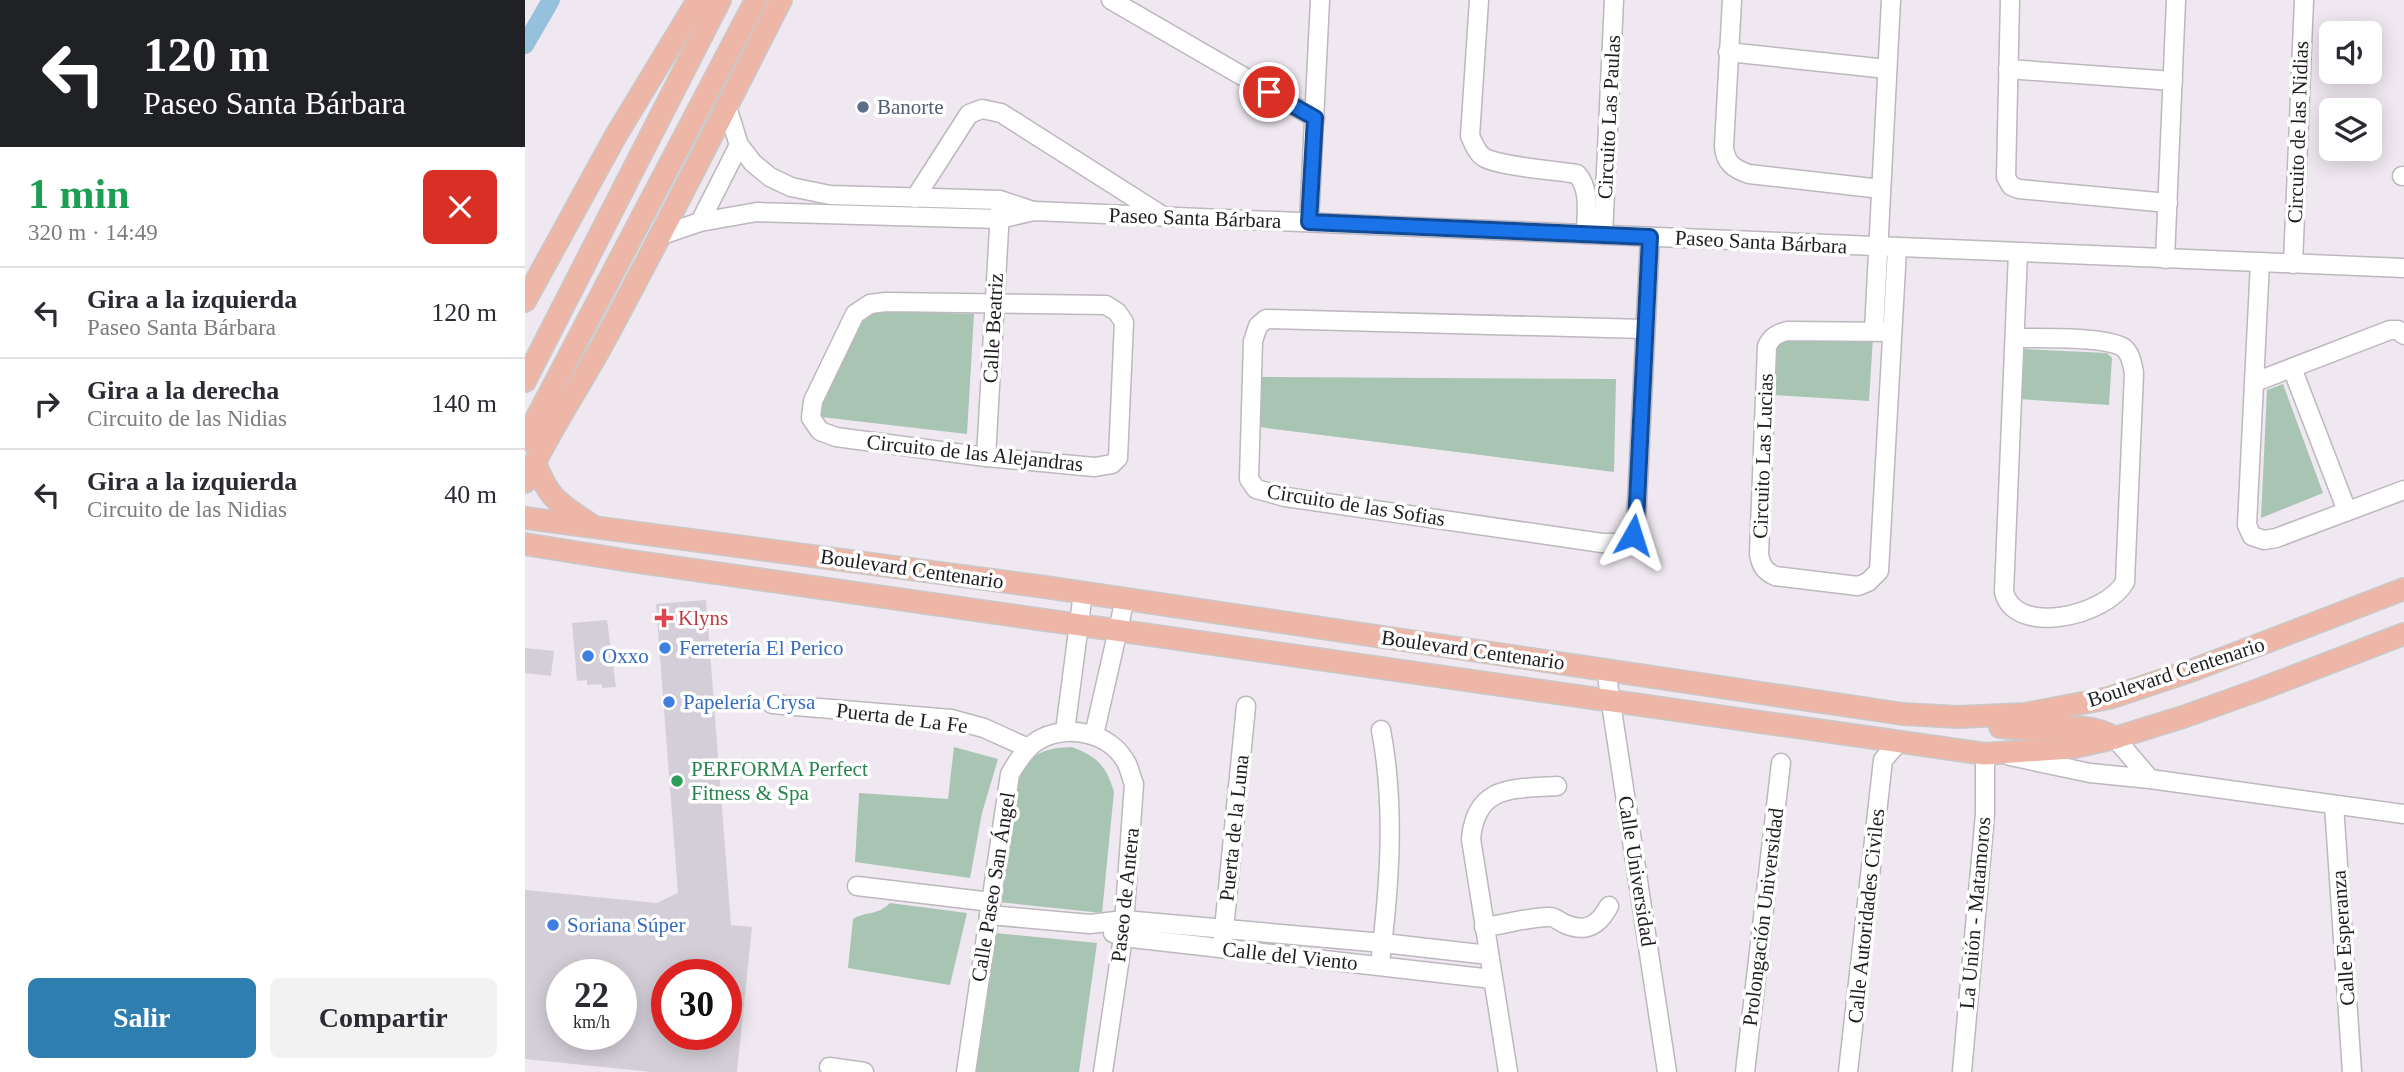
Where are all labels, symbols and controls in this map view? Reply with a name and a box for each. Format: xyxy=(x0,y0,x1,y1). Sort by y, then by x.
map controls xyxy=(2319,21,2382,161)
button: sound xyxy=(2319,21,2382,84)
text: 120 m xyxy=(143,27,270,82)
icon: left xyxy=(28,28,119,119)
street label: Circuito Las Paulas xyxy=(1593,34,1625,200)
street label: Circuito de las Nidias xyxy=(2283,40,2313,224)
pin xyxy=(1239,62,1299,122)
icon: arrive xyxy=(1250,73,1288,111)
text: Paseo Santa Bárbara xyxy=(143,85,406,121)
place label: Banorte xyxy=(877,95,943,119)
button: layers xyxy=(2319,98,2382,161)
marker: Banorte xyxy=(855,99,871,115)
button: close xyxy=(423,170,497,244)
text: 1 min xyxy=(28,171,130,217)
street label: Paseo Santa Bárbara xyxy=(1108,203,1282,233)
text: 320 m · 14:49 xyxy=(28,220,158,245)
street label: Paseo Santa Bárbara xyxy=(1674,225,1848,259)
street label: Calle Beatriz xyxy=(978,272,1008,384)
text: Gira a la izquierda xyxy=(87,285,297,314)
icon: left xyxy=(28,294,66,332)
text: 120 m xyxy=(431,298,497,327)
text: Paseo Santa Bárbara xyxy=(87,315,276,340)
street label: Circuito Las Lucias xyxy=(1748,373,1778,539)
text: Gira a la derecha xyxy=(87,376,279,405)
icon: right xyxy=(28,385,66,423)
text: 140 m xyxy=(431,389,497,418)
text: Circuito de las Nidias xyxy=(87,406,287,431)
street label: Circuito de las Alejandras xyxy=(866,430,1084,476)
text: Gira a la izquierda xyxy=(87,467,297,496)
icon: left xyxy=(28,476,66,514)
street label: Circuito de las Sofias xyxy=(1265,479,1447,531)
text: 40 m xyxy=(444,480,497,509)
text: Circuito de las Nidias xyxy=(87,497,287,522)
position arrow xyxy=(1596,498,1670,572)
street label: Boulevard Centenario xyxy=(819,544,1005,594)
place label: Klyns xyxy=(678,606,728,630)
marker: Klyns xyxy=(656,610,672,626)
street label: Boulevard Centenario xyxy=(1380,625,1566,675)
street label: Boulevard Centenario xyxy=(2084,632,2268,712)
place label: Ferretería El Perico xyxy=(679,636,843,660)
marker: Ferretería El Perico xyxy=(657,640,673,656)
place label: Oxxo xyxy=(602,644,649,668)
marker: Oxxo xyxy=(580,648,596,664)
place label: Papelería Crysa xyxy=(683,690,816,714)
marker: Papelería Crysa xyxy=(661,694,677,710)
street label: Puerta de La Fe xyxy=(835,698,969,738)
street label: Puerta de la Luna xyxy=(1214,753,1254,903)
place label: PERFORMA Perfect Fitness & Spa xyxy=(691,757,868,805)
marker: PERFORMA Perfect Fitness & Spa xyxy=(669,773,685,789)
street label: Calle Paseo San Ángel xyxy=(966,790,1020,984)
street label: Calle Universidad xyxy=(1613,794,1661,949)
street label: Prolongación Universidad xyxy=(1738,806,1788,1028)
street label: Calle Autoridades Civiles xyxy=(1843,807,1889,1025)
street label: La Unión - Matamoros xyxy=(1955,816,1995,1010)
street label: Paseo de Antera xyxy=(1106,826,1144,964)
street label: Calle Esperanza xyxy=(2326,869,2360,1007)
place label: Soriana Súper xyxy=(567,913,685,937)
marker: Soriana Súper xyxy=(545,917,561,933)
street label: Calle del Viento xyxy=(1221,937,1359,975)
speed limit sign: 30 xyxy=(651,959,742,1050)
text: 22 xyxy=(574,976,609,1015)
button: Salir xyxy=(28,978,256,1058)
button: Compartir xyxy=(270,978,497,1058)
text: km/h xyxy=(573,1012,610,1032)

